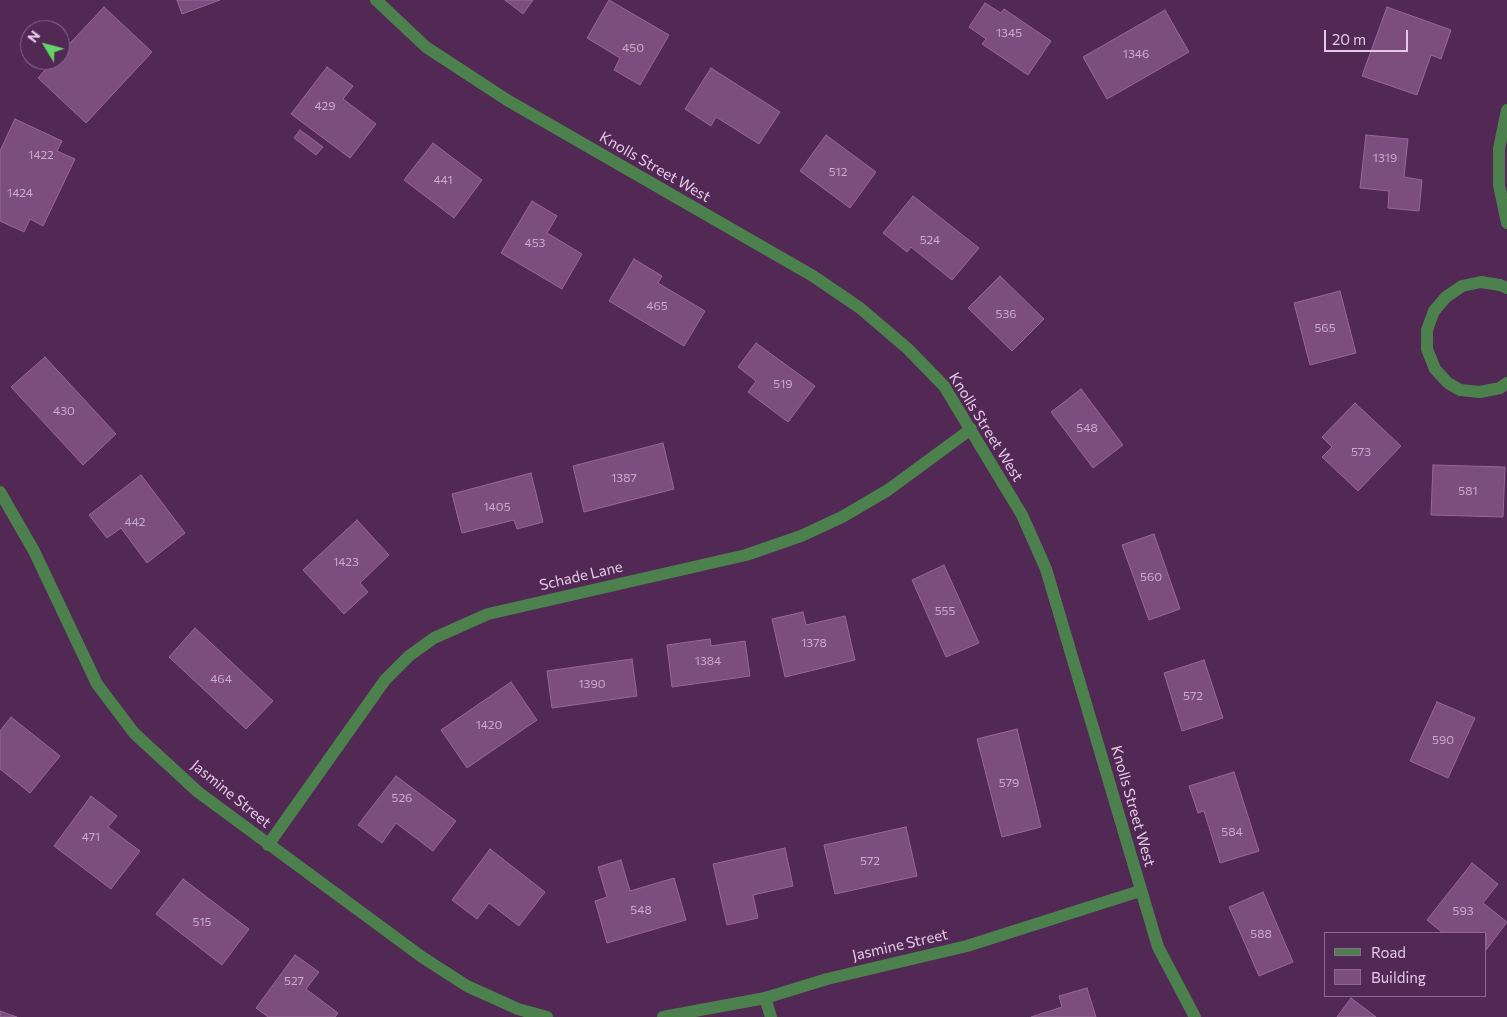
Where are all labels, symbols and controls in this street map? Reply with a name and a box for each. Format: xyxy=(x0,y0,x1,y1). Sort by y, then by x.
north arrow xyxy=(20,20,70,70)
scale bar xyxy=(1327,20,1411,52)
house number: 1345 xyxy=(996,26,1022,40)
text: N xyxy=(23,27,43,46)
text: 20 m xyxy=(1332,30,1366,48)
house number: 450 xyxy=(622,41,644,55)
house number: 1346 xyxy=(1123,47,1149,61)
house number: 429 xyxy=(315,99,335,113)
street label: Knolls Street West xyxy=(596,128,714,206)
house number: 1422 xyxy=(28,148,54,162)
house number: 1319 xyxy=(1373,151,1397,165)
house number: 512 xyxy=(829,165,847,179)
house number: 441 xyxy=(433,173,453,187)
house number: 1424 xyxy=(7,186,33,200)
house number: 524 xyxy=(920,233,940,247)
house number: 453 xyxy=(525,236,545,250)
house number: 465 xyxy=(646,299,668,313)
house number: 536 xyxy=(995,307,1017,321)
house number: 565 xyxy=(1314,321,1336,335)
street label: Knolls Street West xyxy=(945,369,1027,485)
house number: 519 xyxy=(773,377,793,391)
house number: 430 xyxy=(53,404,75,418)
house number: 548 xyxy=(1076,421,1098,435)
house number: 573 xyxy=(1351,445,1371,459)
house number: 1387 xyxy=(611,471,637,485)
house number: 581 xyxy=(1458,484,1478,498)
house number: 1405 xyxy=(483,500,511,514)
house number: 442 xyxy=(125,515,145,529)
house number: 1423 xyxy=(333,555,359,569)
street label: Schade Lane xyxy=(538,558,624,594)
house number: 560 xyxy=(1140,570,1162,584)
house number: 555 xyxy=(935,604,955,618)
house number: 1378 xyxy=(801,636,827,650)
house number: 1384 xyxy=(695,654,721,668)
house number: 464 xyxy=(210,672,232,686)
house number: 1390 xyxy=(578,677,606,691)
house number: 572 xyxy=(1183,689,1203,703)
house number: 1420 xyxy=(476,718,502,732)
house number: 590 xyxy=(1432,733,1454,747)
street label: Knolls Street West xyxy=(1107,743,1159,869)
street label: Jasmine Street xyxy=(187,756,275,832)
house number: 579 xyxy=(999,776,1019,790)
house number: 526 xyxy=(392,791,412,805)
house number: 584 xyxy=(1221,825,1243,839)
house number: 471 xyxy=(82,830,100,844)
house number: 572 xyxy=(860,854,880,868)
house number: 548 xyxy=(630,903,652,917)
house number: 593 xyxy=(1453,904,1473,918)
house number: 515 xyxy=(193,915,211,929)
street label: Jasmine Street xyxy=(850,925,950,965)
house number: 588 xyxy=(1250,927,1272,941)
legend xyxy=(1324,932,1487,997)
text: Road xyxy=(1371,943,1406,961)
text: Building xyxy=(1371,968,1426,986)
house number: 527 xyxy=(284,974,304,988)

